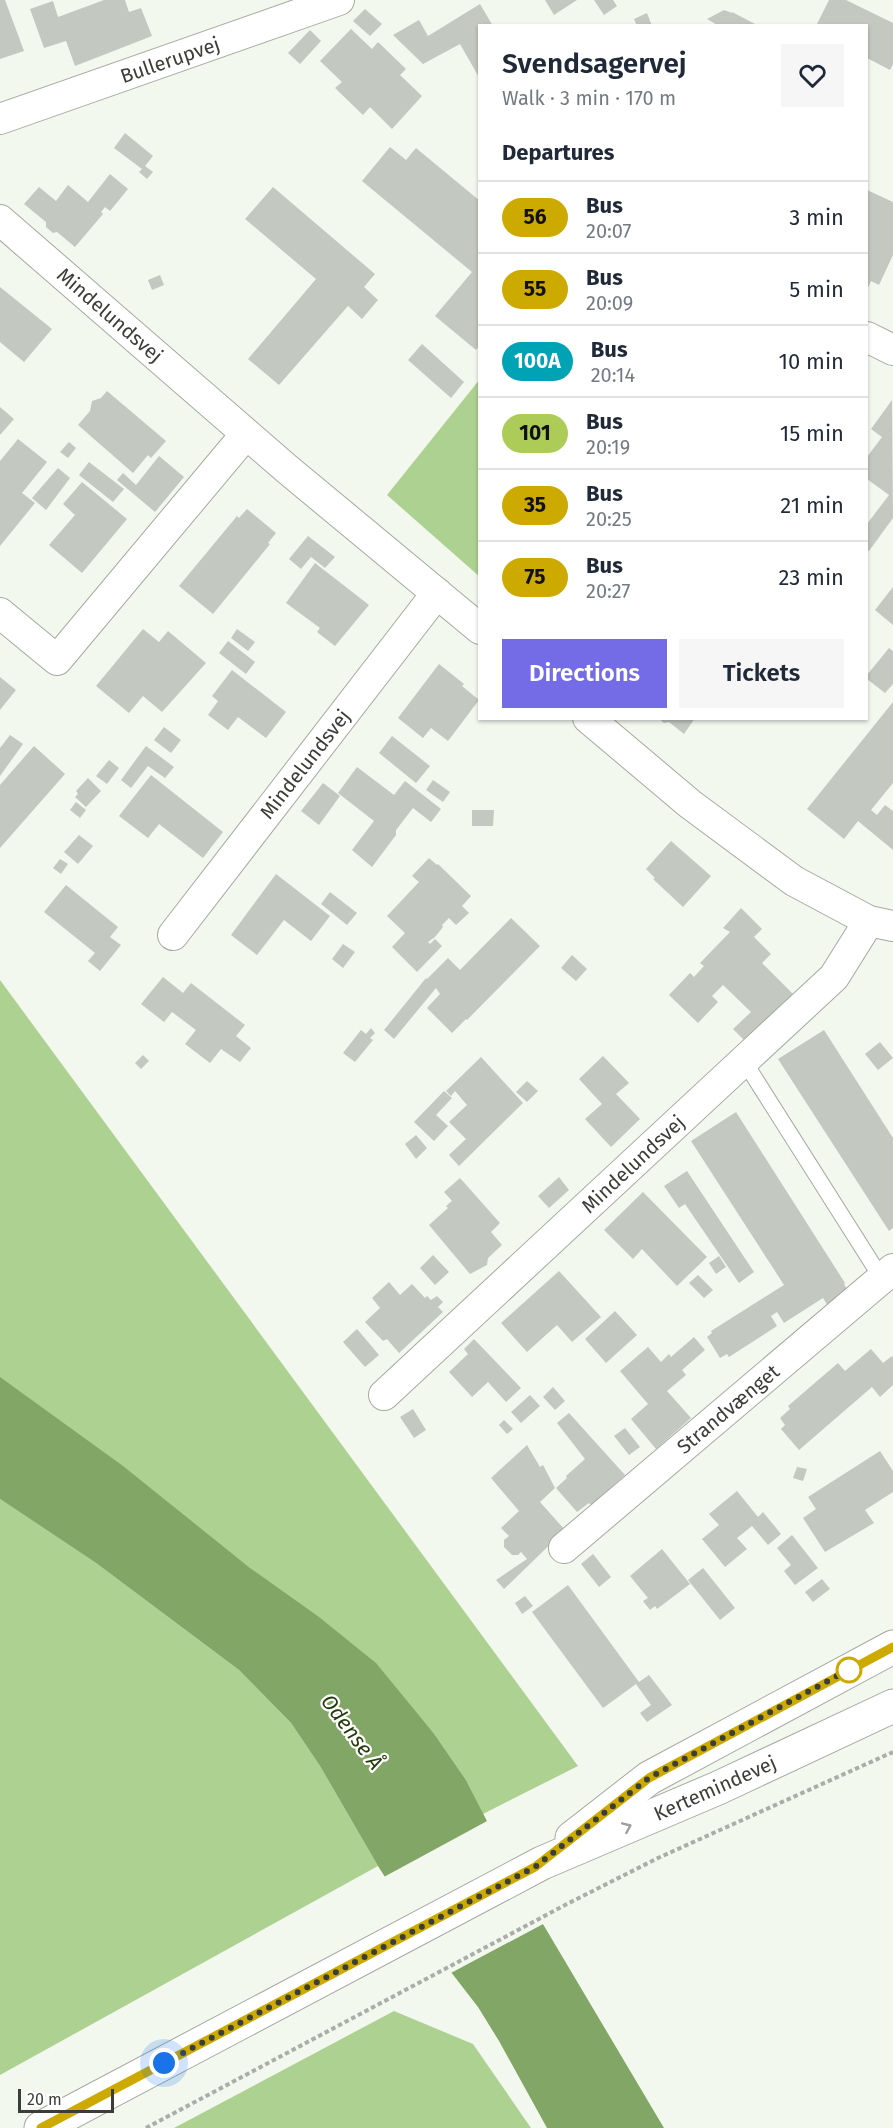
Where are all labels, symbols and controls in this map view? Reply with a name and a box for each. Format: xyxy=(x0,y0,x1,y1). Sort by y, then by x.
street label: Bullerupvej xyxy=(117,32,223,88)
button: heart xyxy=(781,44,844,107)
text: Svendsagervej xyxy=(502,47,687,80)
text: Walk · 3 min · 170 m xyxy=(502,86,676,110)
text: Departures xyxy=(502,139,614,166)
text: Bus xyxy=(586,192,623,219)
text: 56 xyxy=(523,204,547,230)
text: 3 min xyxy=(789,204,844,231)
text: 20:07 xyxy=(586,219,632,243)
street label: Mindelundsvej xyxy=(52,263,168,367)
text: Bus xyxy=(586,264,623,291)
text: 55 xyxy=(524,276,546,302)
text: 5 min xyxy=(789,276,844,303)
text: 20:09 xyxy=(586,291,633,315)
text: Bus xyxy=(591,336,628,363)
text: 100A xyxy=(514,348,561,374)
text: 10 min xyxy=(778,348,844,375)
text: 20:14 xyxy=(591,363,635,387)
text: Bus xyxy=(586,408,623,435)
text: 101 xyxy=(519,420,551,446)
text: 15 min xyxy=(780,420,844,447)
text: 20:19 xyxy=(586,435,630,459)
text: Bus xyxy=(586,480,623,507)
text: 35 xyxy=(524,492,546,518)
text: 21 min xyxy=(780,492,844,519)
text: 20:25 xyxy=(586,507,632,531)
text: Bus xyxy=(586,552,623,579)
text: 75 xyxy=(525,564,545,590)
text: 23 min xyxy=(778,564,844,591)
text: 20:27 xyxy=(586,579,630,603)
button: Directions xyxy=(502,639,667,708)
button: Tickets xyxy=(679,639,844,708)
street label: Mindelundsvej xyxy=(255,705,355,823)
street label: Mindelundsvej xyxy=(576,1110,690,1218)
street label: Strandvænget xyxy=(672,1359,785,1459)
unlabelled marker xyxy=(836,1657,862,1683)
water label: Odense Å xyxy=(315,1689,389,1775)
street label: Kertemindevej xyxy=(650,1750,780,1826)
one-way arrow xyxy=(621,1822,632,1834)
your location xyxy=(149,2048,179,2078)
scale bar xyxy=(18,2086,114,2114)
text: 20 m xyxy=(27,2090,62,2109)

